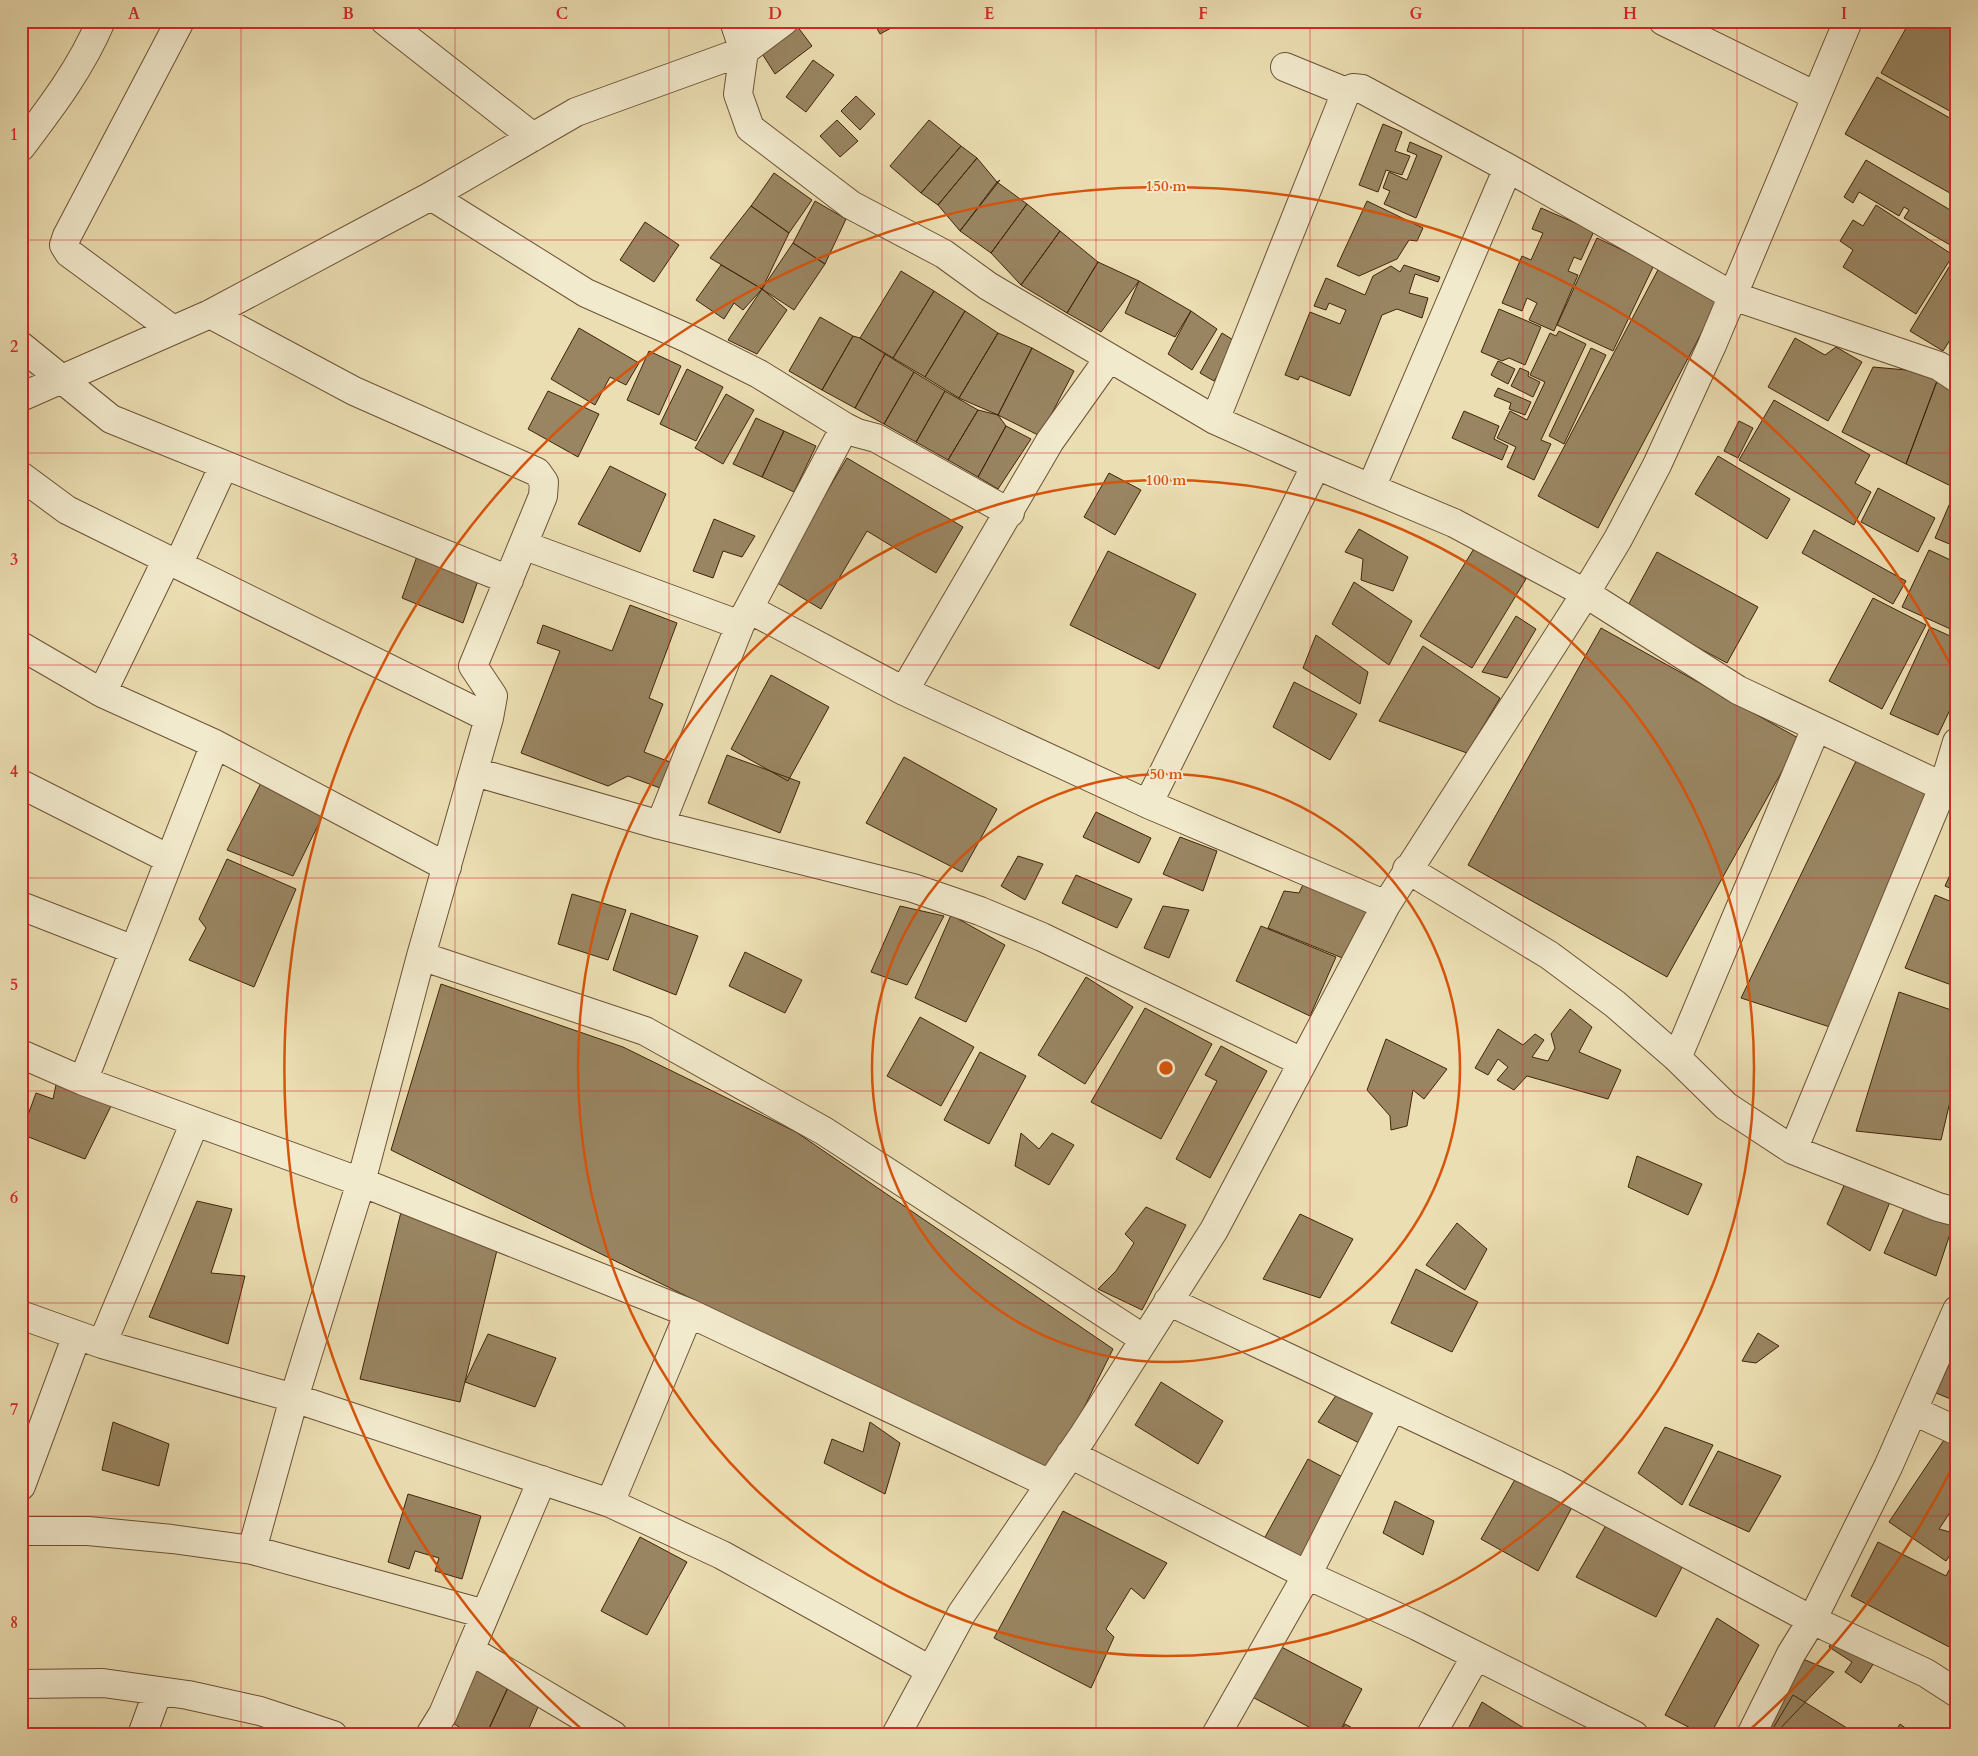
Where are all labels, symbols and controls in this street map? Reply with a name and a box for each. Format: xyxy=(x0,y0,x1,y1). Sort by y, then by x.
text: A xyxy=(128,3,140,25)
text: B xyxy=(342,3,354,25)
text: C xyxy=(556,3,568,25)
text: D xyxy=(768,3,782,25)
text: E xyxy=(984,3,994,25)
text: F xyxy=(1198,3,1208,25)
text: G xyxy=(1409,3,1423,25)
text: H xyxy=(1623,3,1637,25)
text: I xyxy=(1841,3,1847,25)
text: 1 xyxy=(10,124,18,146)
text: 150 m xyxy=(1146,176,1187,196)
text: 2 xyxy=(10,336,18,358)
text: 100 m xyxy=(1146,470,1187,490)
text: 3 xyxy=(10,549,18,571)
text: 4 xyxy=(10,761,18,783)
text: 50 m xyxy=(1149,764,1183,784)
text: 5 xyxy=(10,974,18,996)
centre of rings xyxy=(1157,1059,1175,1077)
text: 6 xyxy=(10,1187,18,1209)
text: 7 xyxy=(10,1399,18,1421)
text: 8 xyxy=(10,1612,18,1634)

